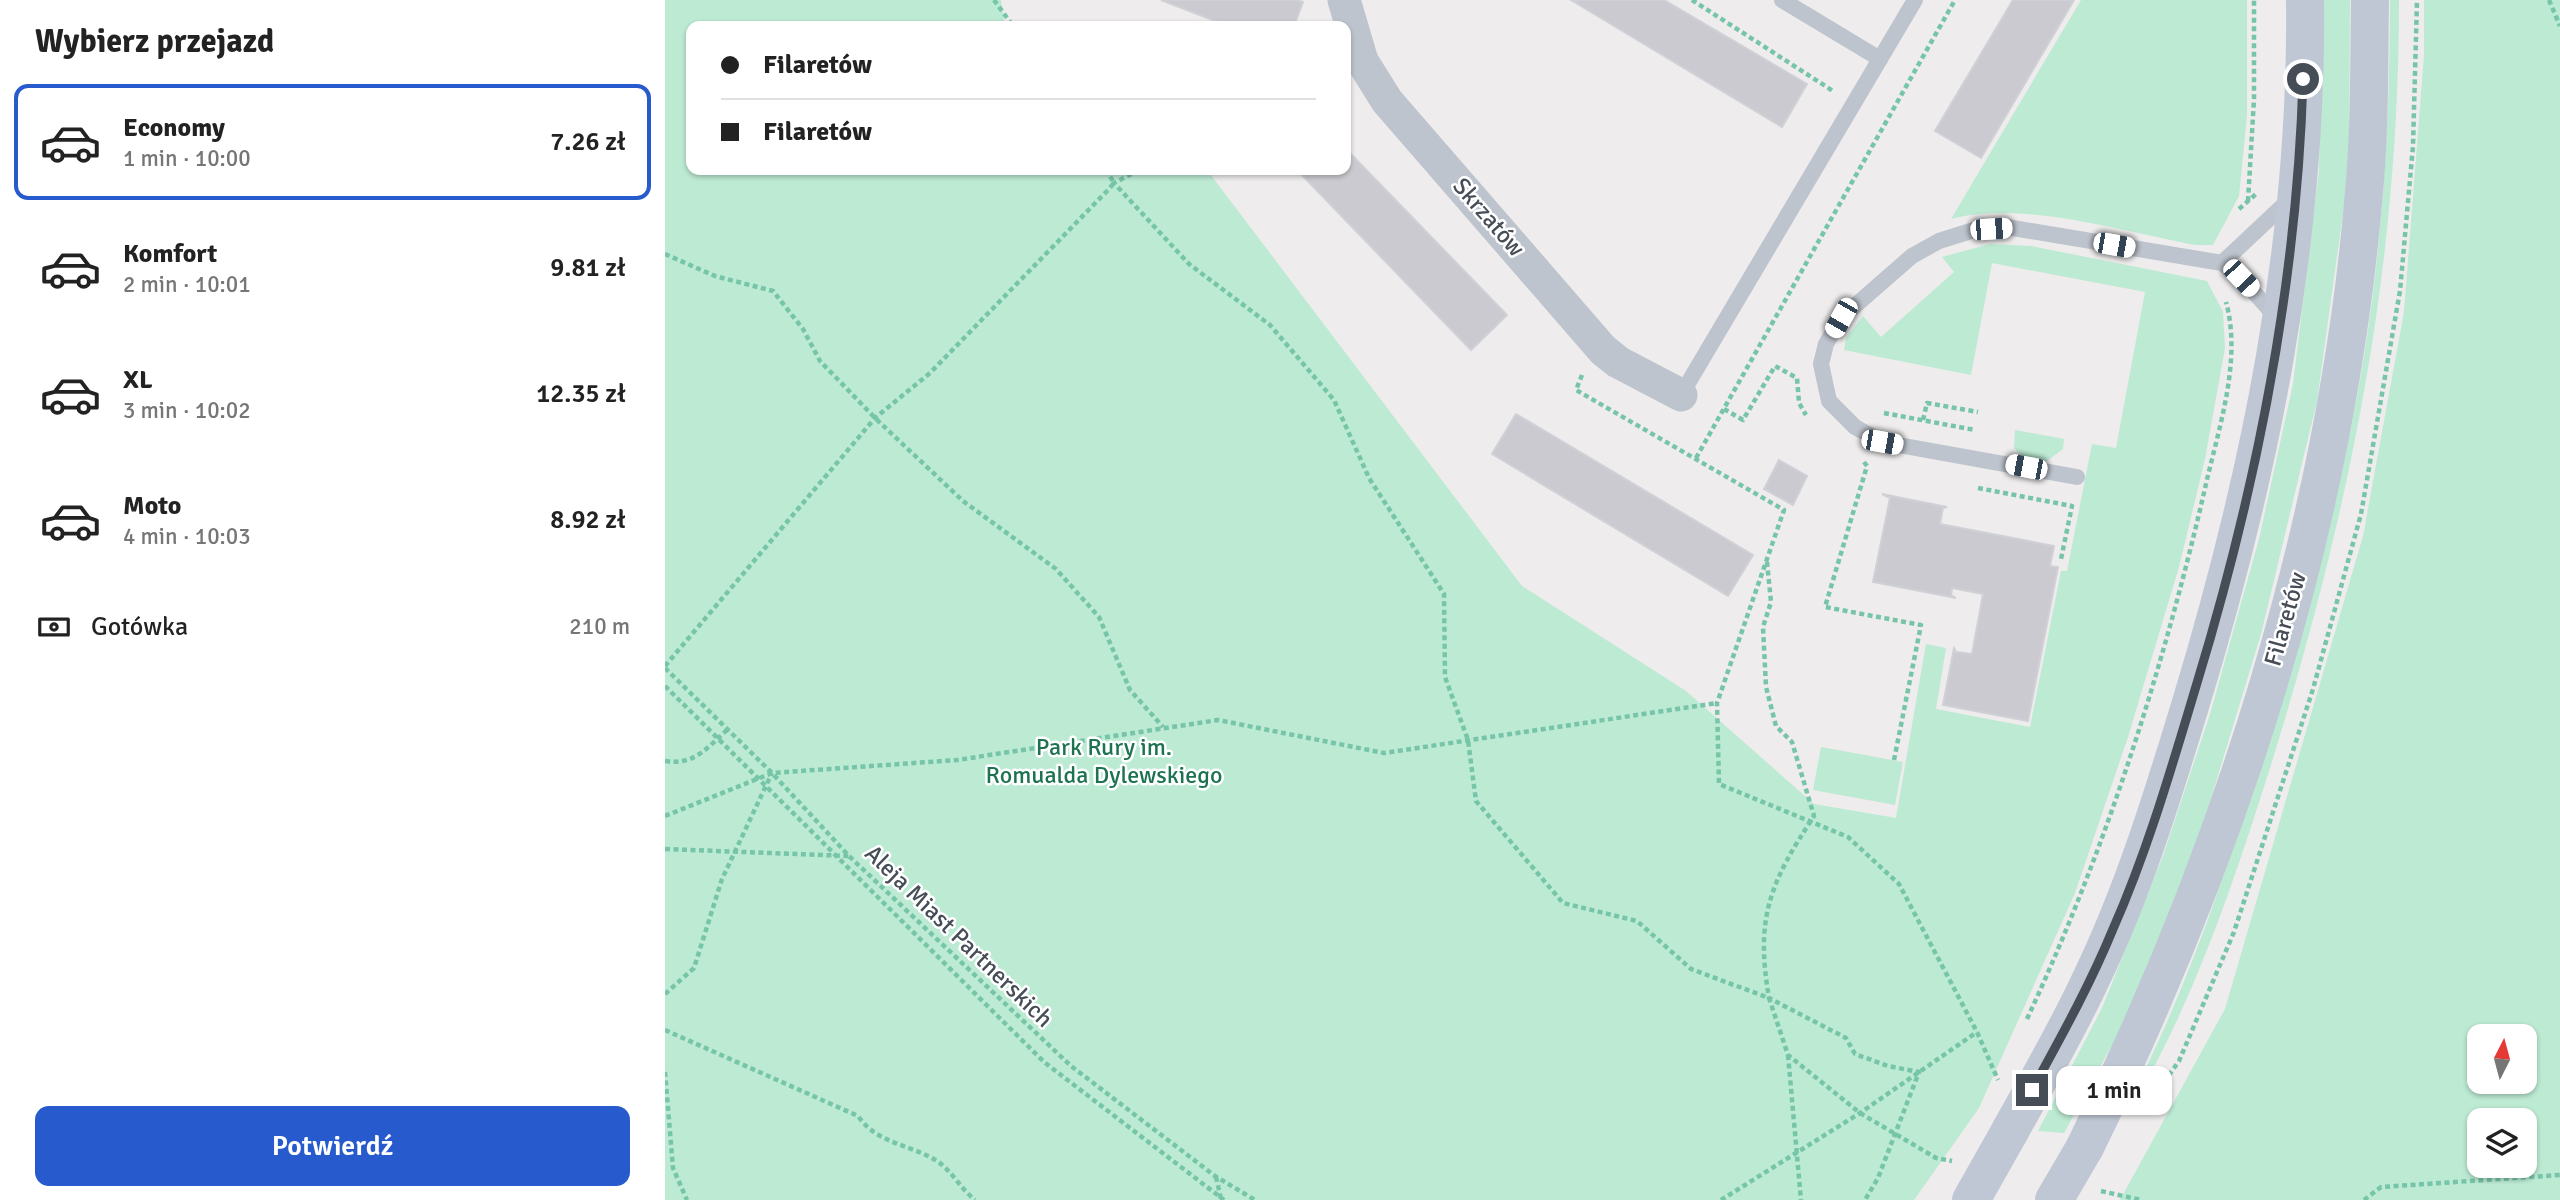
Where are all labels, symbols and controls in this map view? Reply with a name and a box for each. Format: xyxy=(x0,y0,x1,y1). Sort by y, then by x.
text: Wybierz przejazd xyxy=(35,22,274,61)
text: Filaretów xyxy=(763,49,872,81)
route start xyxy=(2287,63,2319,95)
icon: car xyxy=(39,111,102,174)
text: Economy xyxy=(123,112,225,144)
text: Filaretów xyxy=(763,116,872,148)
text: 7.26 zł xyxy=(550,126,626,158)
text: 1 min · 10:00 xyxy=(123,144,251,173)
street label: Skrzatów xyxy=(1447,171,1531,263)
car xyxy=(1970,217,2013,241)
car xyxy=(2092,231,2137,259)
icon: car xyxy=(39,237,102,300)
text: Komfort xyxy=(123,238,217,270)
text: 9.81 zł xyxy=(550,252,626,284)
car xyxy=(2219,255,2264,301)
text: 2 min · 10:01 xyxy=(123,270,251,299)
car xyxy=(1822,295,1861,341)
icon: car xyxy=(39,363,102,426)
text: XL xyxy=(123,364,153,396)
text: 12.35 zł xyxy=(536,378,626,410)
text: 3 min · 10:02 xyxy=(123,396,251,425)
car xyxy=(1860,428,1905,456)
car xyxy=(2004,453,2049,481)
icon: car xyxy=(39,489,102,552)
text: Moto xyxy=(123,490,181,522)
text: 8.92 zł xyxy=(550,504,626,536)
text: 4 min · 10:03 xyxy=(123,522,251,551)
street label: Filaretów xyxy=(2257,569,2313,669)
icon: cash xyxy=(35,608,73,646)
text: Gotówka xyxy=(91,611,188,643)
text: 210 m xyxy=(569,612,630,641)
park label: Park Rury im. Romualda Dylewskiego xyxy=(986,732,1222,790)
street label: Aleja Miast Partnerskich xyxy=(859,838,1059,1034)
north arrow xyxy=(2467,1024,2537,1094)
map controls xyxy=(2467,1024,2537,1178)
callout: 1 min xyxy=(2057,1066,2172,1114)
route end xyxy=(2016,1074,2048,1106)
text: 1 min xyxy=(2086,1076,2142,1105)
button: Potwierdź xyxy=(35,1106,630,1186)
button: layers xyxy=(2467,1108,2537,1178)

